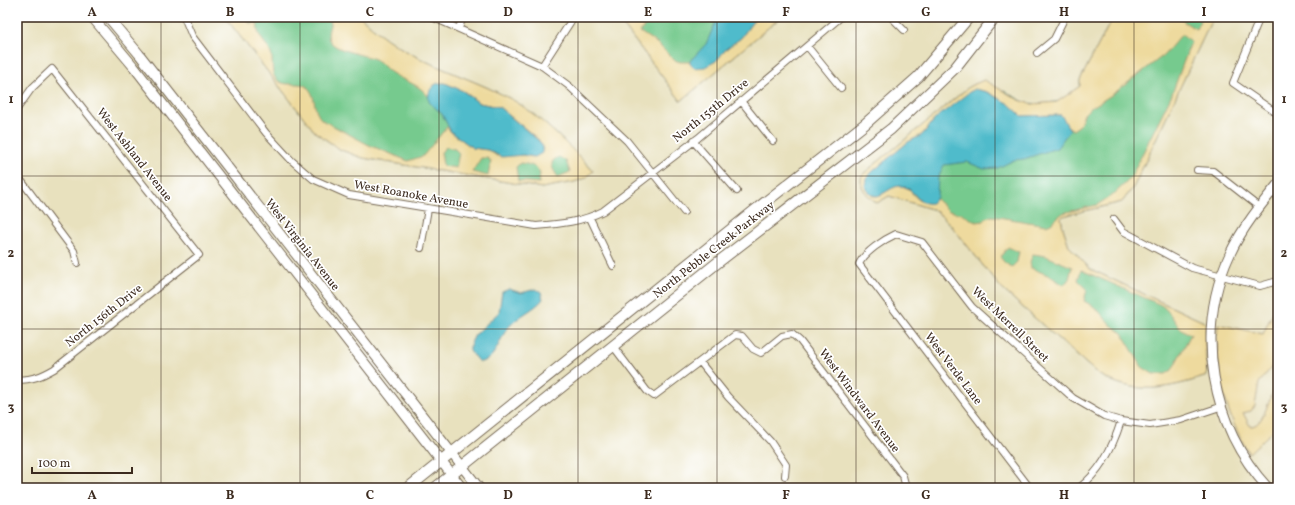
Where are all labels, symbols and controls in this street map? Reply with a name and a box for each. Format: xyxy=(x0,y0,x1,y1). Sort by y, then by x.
text: A xyxy=(87,4,97,22)
text: B xyxy=(226,4,235,22)
text: C xyxy=(366,4,374,22)
text: D xyxy=(503,4,513,22)
text: E xyxy=(644,4,652,22)
text: F xyxy=(782,4,790,22)
text: G xyxy=(921,4,931,22)
text: H xyxy=(1059,4,1069,22)
text: I xyxy=(1202,4,1207,22)
street label: North 155th Drive xyxy=(670,75,753,147)
text: 1 xyxy=(8,91,14,109)
text: 1 xyxy=(1281,91,1287,109)
street label: West Ashland Avenue xyxy=(92,105,176,205)
street label: West Roanoke Avenue xyxy=(352,177,470,213)
street label: West Virginia Avenue xyxy=(261,196,343,295)
street label: North Pebble Creek Parkway xyxy=(650,197,778,303)
text: 2 xyxy=(8,245,15,263)
text: 2 xyxy=(1281,245,1288,263)
street label: North 156th Drive xyxy=(62,281,146,351)
street label: West Merrell Street xyxy=(968,284,1052,366)
street label: West Verde Lane xyxy=(921,330,986,409)
street label: West Windward Avenue xyxy=(815,346,904,456)
text: 3 xyxy=(8,399,15,417)
text: 3 xyxy=(1281,399,1288,417)
scale bar xyxy=(32,449,132,475)
text: 100 m xyxy=(38,456,71,472)
text: A xyxy=(87,487,97,505)
text: B xyxy=(226,487,235,505)
text: C xyxy=(366,487,374,505)
text: D xyxy=(503,487,513,505)
text: E xyxy=(644,487,652,505)
text: F xyxy=(782,487,790,505)
text: G xyxy=(921,487,931,505)
text: H xyxy=(1059,487,1069,505)
text: I xyxy=(1202,487,1207,505)

